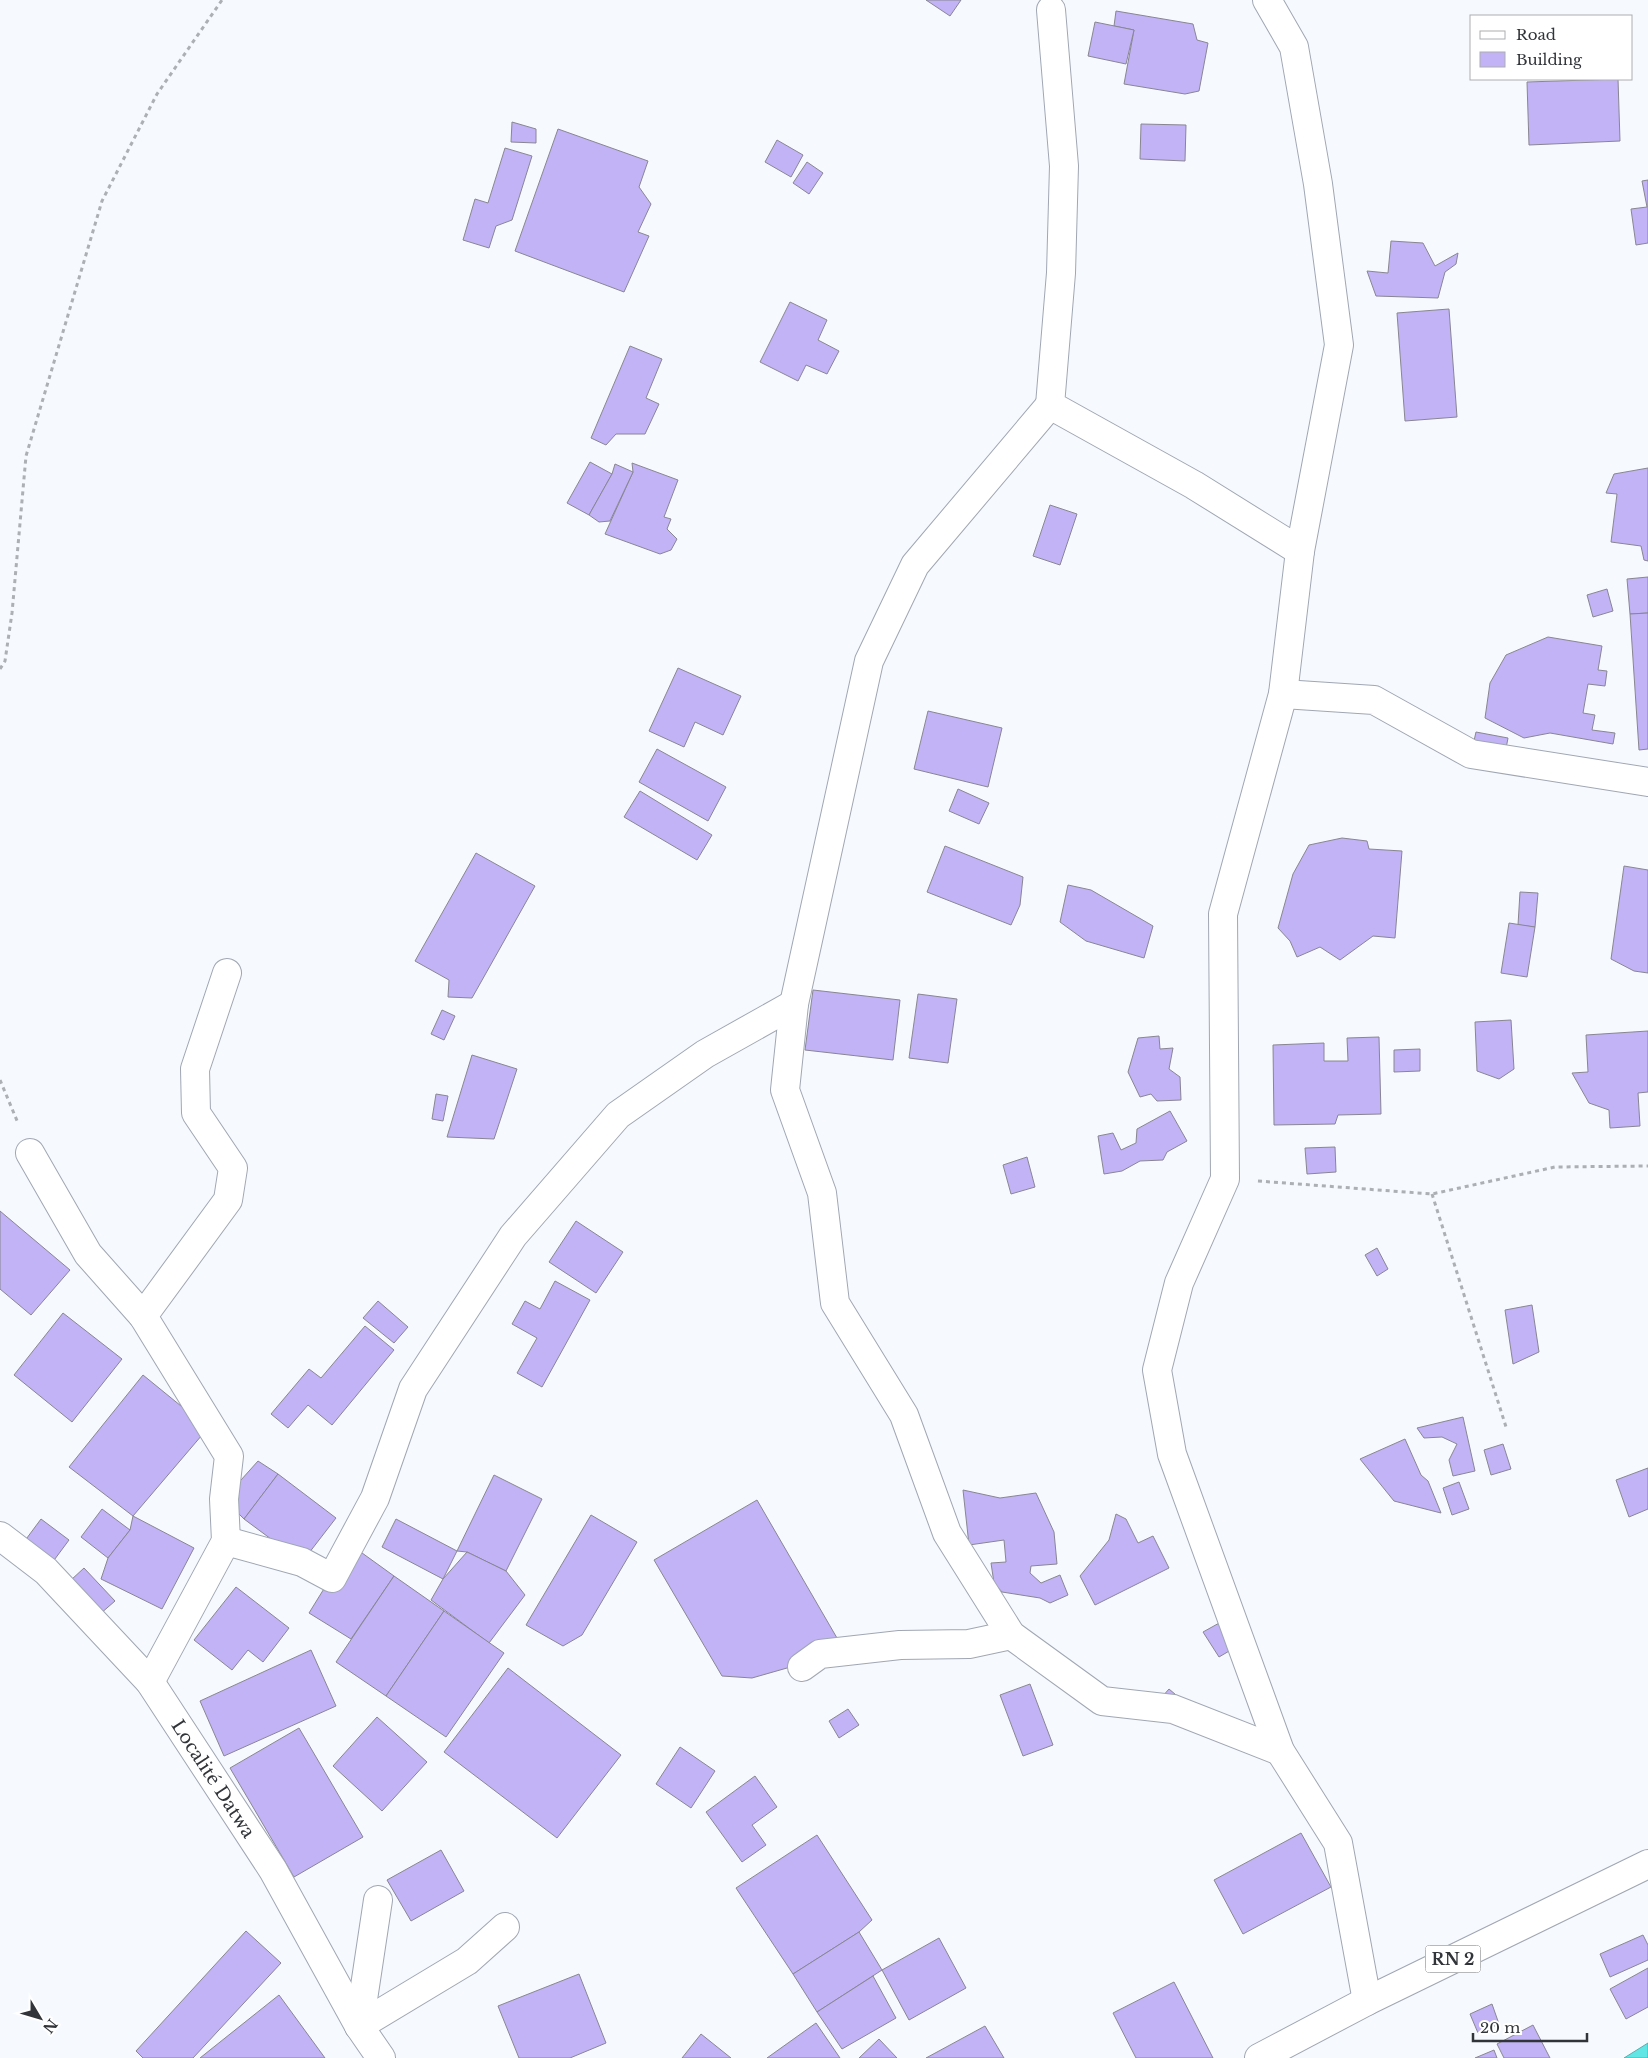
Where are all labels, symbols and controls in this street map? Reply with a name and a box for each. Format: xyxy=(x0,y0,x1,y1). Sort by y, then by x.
legend xyxy=(1470,15,1633,80)
text: Road xyxy=(1516,25,1556,44)
text: Building xyxy=(1516,50,1583,69)
street label: Localité Datwa xyxy=(167,1716,259,1842)
road number: RN 2 xyxy=(1426,1946,1480,1972)
north arrow xyxy=(15,1993,65,2043)
scale bar xyxy=(1473,2010,1587,2042)
text: N xyxy=(39,2015,61,2037)
text: 20 m xyxy=(1480,2018,1520,2037)

